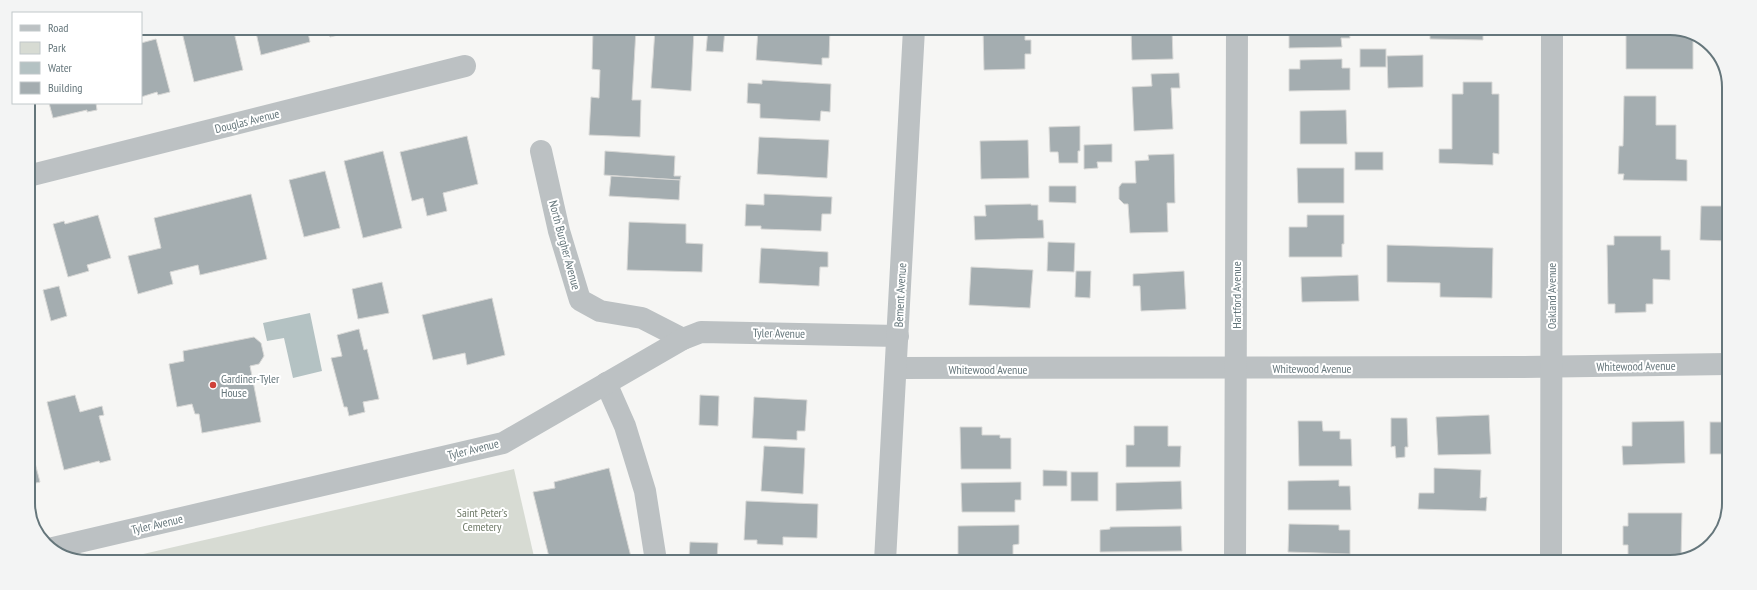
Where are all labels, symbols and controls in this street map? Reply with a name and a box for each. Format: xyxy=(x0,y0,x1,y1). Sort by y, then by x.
legend xyxy=(12,12,142,104)
text: Road xyxy=(48,20,68,35)
text: Park xyxy=(48,40,66,55)
text: Water xyxy=(48,60,73,75)
text: Building xyxy=(48,80,83,95)
street label: Douglas Avenue xyxy=(213,106,281,136)
street label: North Burgher Avenue xyxy=(546,199,584,291)
street label: Hartford Avenue xyxy=(1229,261,1244,329)
street label: Bement Avenue xyxy=(891,262,909,328)
street label: Oakland Avenue xyxy=(1544,263,1559,329)
street label: Tyler Avenue xyxy=(753,325,805,341)
street label: Whitewood Avenue xyxy=(1596,358,1676,374)
street label: Whitewood Avenue xyxy=(1272,361,1352,376)
street label: Whitewood Avenue xyxy=(948,362,1028,377)
place label: Gardiner-Tyler House xyxy=(221,371,280,400)
marker: Gardiner-Tyler House xyxy=(208,380,218,390)
street label: Tyler Avenue xyxy=(446,435,500,463)
park label: Saint Peter’s Cemetery xyxy=(457,505,507,534)
street label: Tyler Avenue xyxy=(130,511,184,537)

